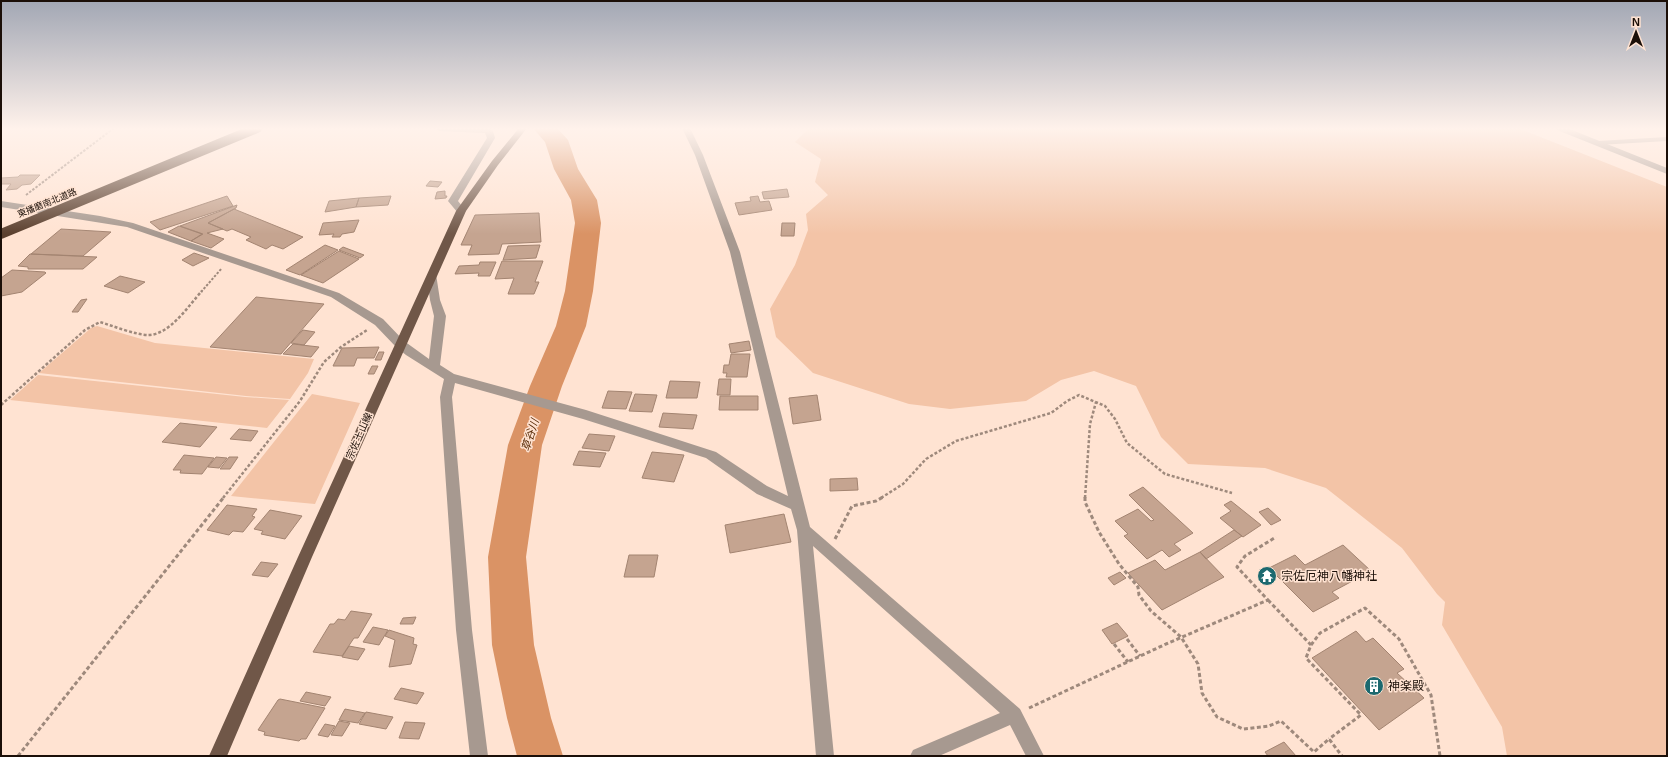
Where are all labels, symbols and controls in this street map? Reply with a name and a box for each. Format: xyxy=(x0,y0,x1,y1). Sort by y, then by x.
north arrow xyxy=(1616,12,1656,52)
text: N xyxy=(1632,16,1640,28)
street label: 東播磨南北道路 xyxy=(16,187,78,219)
street label: 宗佐土山線 xyxy=(344,411,374,461)
water label: 草谷川 xyxy=(519,417,541,453)
temple icon: 宗佐厄神八幡神社 xyxy=(1256,565,1278,587)
place label: 宗佐厄神八幡神社 xyxy=(1281,569,1377,583)
building icon: 神楽殿 xyxy=(1363,675,1385,697)
place label: 神楽殿 xyxy=(1388,679,1424,693)

